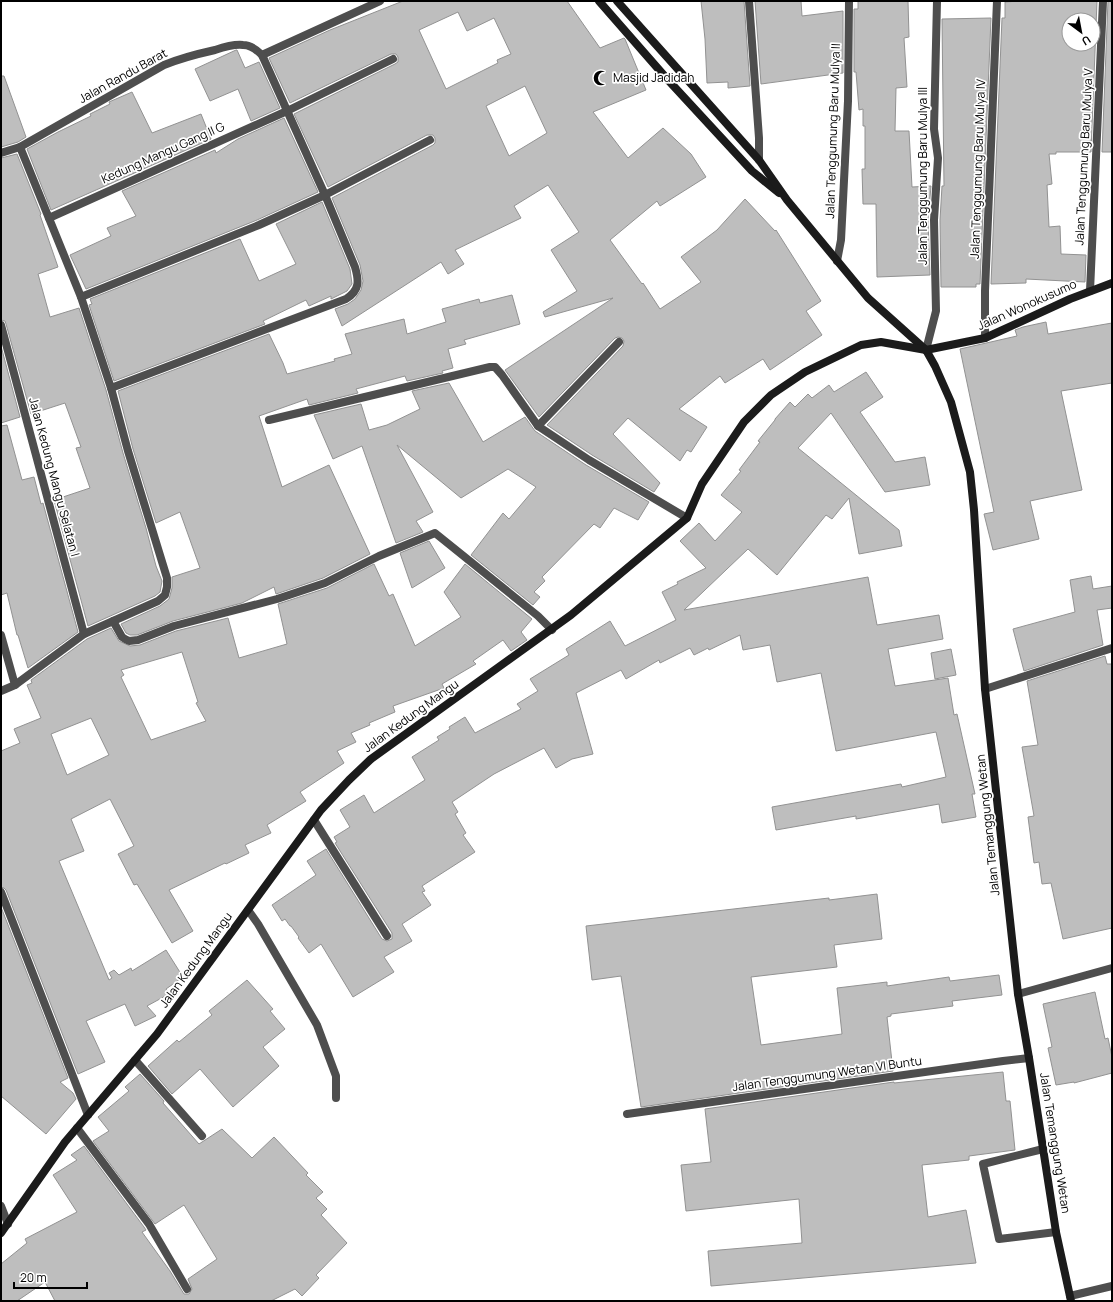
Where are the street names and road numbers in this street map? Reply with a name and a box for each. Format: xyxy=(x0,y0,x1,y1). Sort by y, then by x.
street label: Jalan Tenggumung Baru Mulya II xyxy=(821,43,844,219)
street label: Jalan Randu Barat xyxy=(75,44,170,107)
street label: Jalan Tenggumung Baru Mulya V xyxy=(1070,67,1097,246)
street label: Jalan Tenggumung Baru Mulya IV xyxy=(966,78,989,259)
street label: Jalan Tenggumung Baru Mulya III xyxy=(914,87,931,265)
street label: Kedung Mangu Gang II G xyxy=(98,117,228,187)
street label: Jalan Wonokusumo xyxy=(975,275,1079,334)
street label: Jalan Kedung Mangu Selatan I xyxy=(25,395,84,558)
street label: Jalan Kedung Mangu xyxy=(360,675,462,756)
street label: Jalan Temanggung Wetan xyxy=(972,753,1003,897)
street label: Jalan Kedung Mangu xyxy=(155,909,236,1011)
street label: Jalan Tenggumung Wetan VI Buntu xyxy=(731,1052,923,1095)
street label: Jalan Temanggung Wetan xyxy=(1036,1071,1075,1215)

